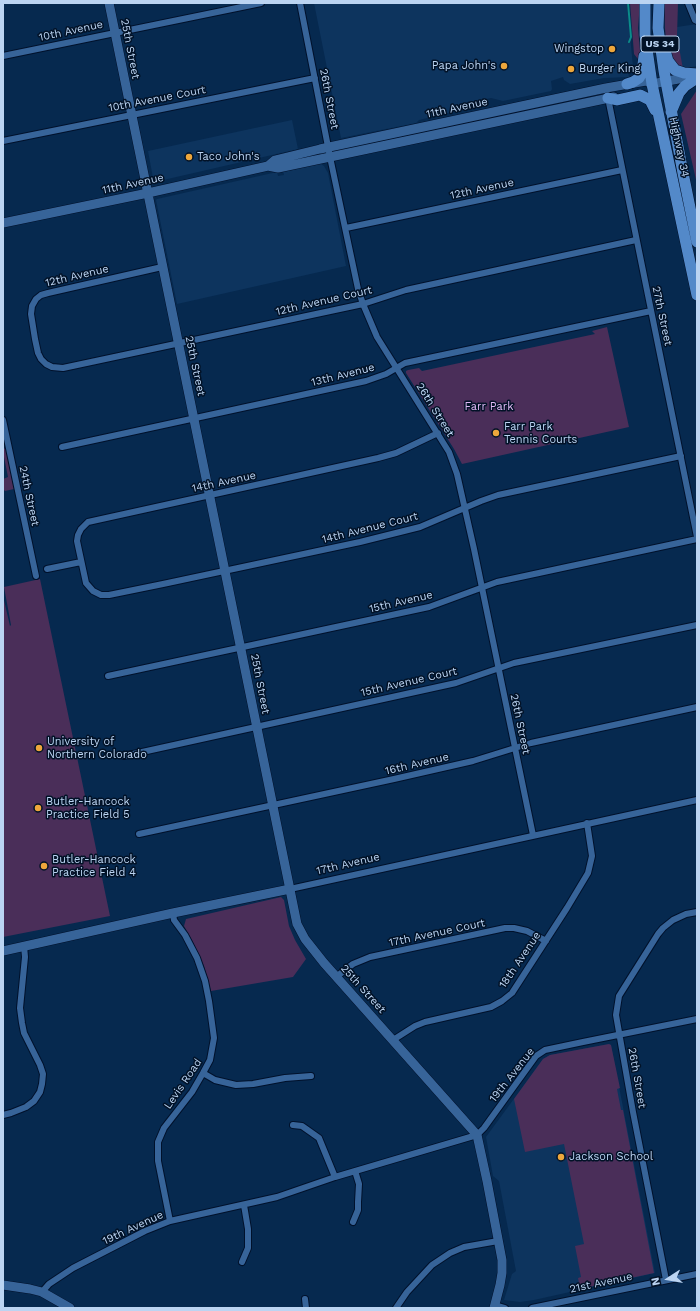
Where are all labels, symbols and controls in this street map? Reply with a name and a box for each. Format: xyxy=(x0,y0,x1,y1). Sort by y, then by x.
street label: 10th Avenue xyxy=(38,18,104,44)
street label: 25th Street xyxy=(118,18,142,80)
road number: US 34 xyxy=(641,36,679,52)
place label: Wingstop xyxy=(554,42,604,56)
marker: Wingstop xyxy=(607,44,617,54)
place label: Papa John's xyxy=(432,59,496,73)
marker: Papa John's xyxy=(499,61,509,71)
place label: Burger King xyxy=(579,62,640,76)
marker: Burger King xyxy=(566,64,576,74)
street label: 26th Street xyxy=(317,68,341,130)
street label: 10th Avenue Court xyxy=(107,83,207,115)
street label: 11th Avenue xyxy=(425,95,489,121)
street label: Highway 34 xyxy=(666,116,692,178)
place label: Taco John's xyxy=(197,150,260,164)
marker: Taco John's xyxy=(184,152,194,162)
street label: 11th Avenue xyxy=(101,171,165,197)
street label: 12th Avenue xyxy=(449,176,515,202)
street label: 12th Avenue xyxy=(44,262,110,290)
street label: 12th Avenue Court xyxy=(275,284,373,318)
street label: 27th Street xyxy=(649,285,675,347)
street label: 25th Street xyxy=(182,335,208,397)
street label: 13th Avenue xyxy=(310,361,376,389)
street label: 26th Street xyxy=(413,380,457,440)
park label: Farr Park xyxy=(465,400,513,414)
place label: Farr Park Tennis Courts xyxy=(504,420,577,446)
marker: Farr Park Tennis Courts xyxy=(491,428,501,438)
street label: 24th Street xyxy=(16,465,42,527)
street label: 14th Avenue xyxy=(191,469,257,495)
street label: 14th Avenue Court xyxy=(321,510,419,546)
street label: 15th Avenue xyxy=(368,588,434,616)
street label: 25th Street xyxy=(248,653,272,715)
street label: 15th Avenue Court xyxy=(360,665,458,699)
street label: 26th Street xyxy=(507,693,533,755)
place label: University of Northern Colorado xyxy=(47,735,147,761)
marker: University of Northern Colorado xyxy=(34,743,44,753)
street label: 16th Avenue xyxy=(384,750,450,778)
place label: Butler-Hancock Practice Field 5 xyxy=(46,795,130,821)
marker: Butler-Hancock Practice Field 5 xyxy=(33,803,43,813)
street label: 17th Avenue xyxy=(315,850,381,878)
place label: Butler-Hancock Practice Field 4 xyxy=(52,853,136,879)
marker: Butler-Hancock Practice Field 4 xyxy=(39,861,49,871)
street label: 17th Avenue Court xyxy=(388,916,486,950)
street label: 18th Avenue xyxy=(496,929,544,991)
street label: 25th Street xyxy=(338,962,388,1016)
street label: 19th Avenue xyxy=(487,1045,537,1105)
street label: 26th Street xyxy=(625,1047,649,1109)
street label: Levis Road xyxy=(161,1056,205,1112)
place label: Jackson School xyxy=(569,1150,653,1164)
marker: Jackson School xyxy=(556,1152,566,1162)
street label: 19th Avenue xyxy=(101,1208,165,1248)
north arrow xyxy=(648,1259,688,1299)
street label: 21st Avenue xyxy=(568,1270,634,1296)
text: N xyxy=(649,1276,663,1287)

